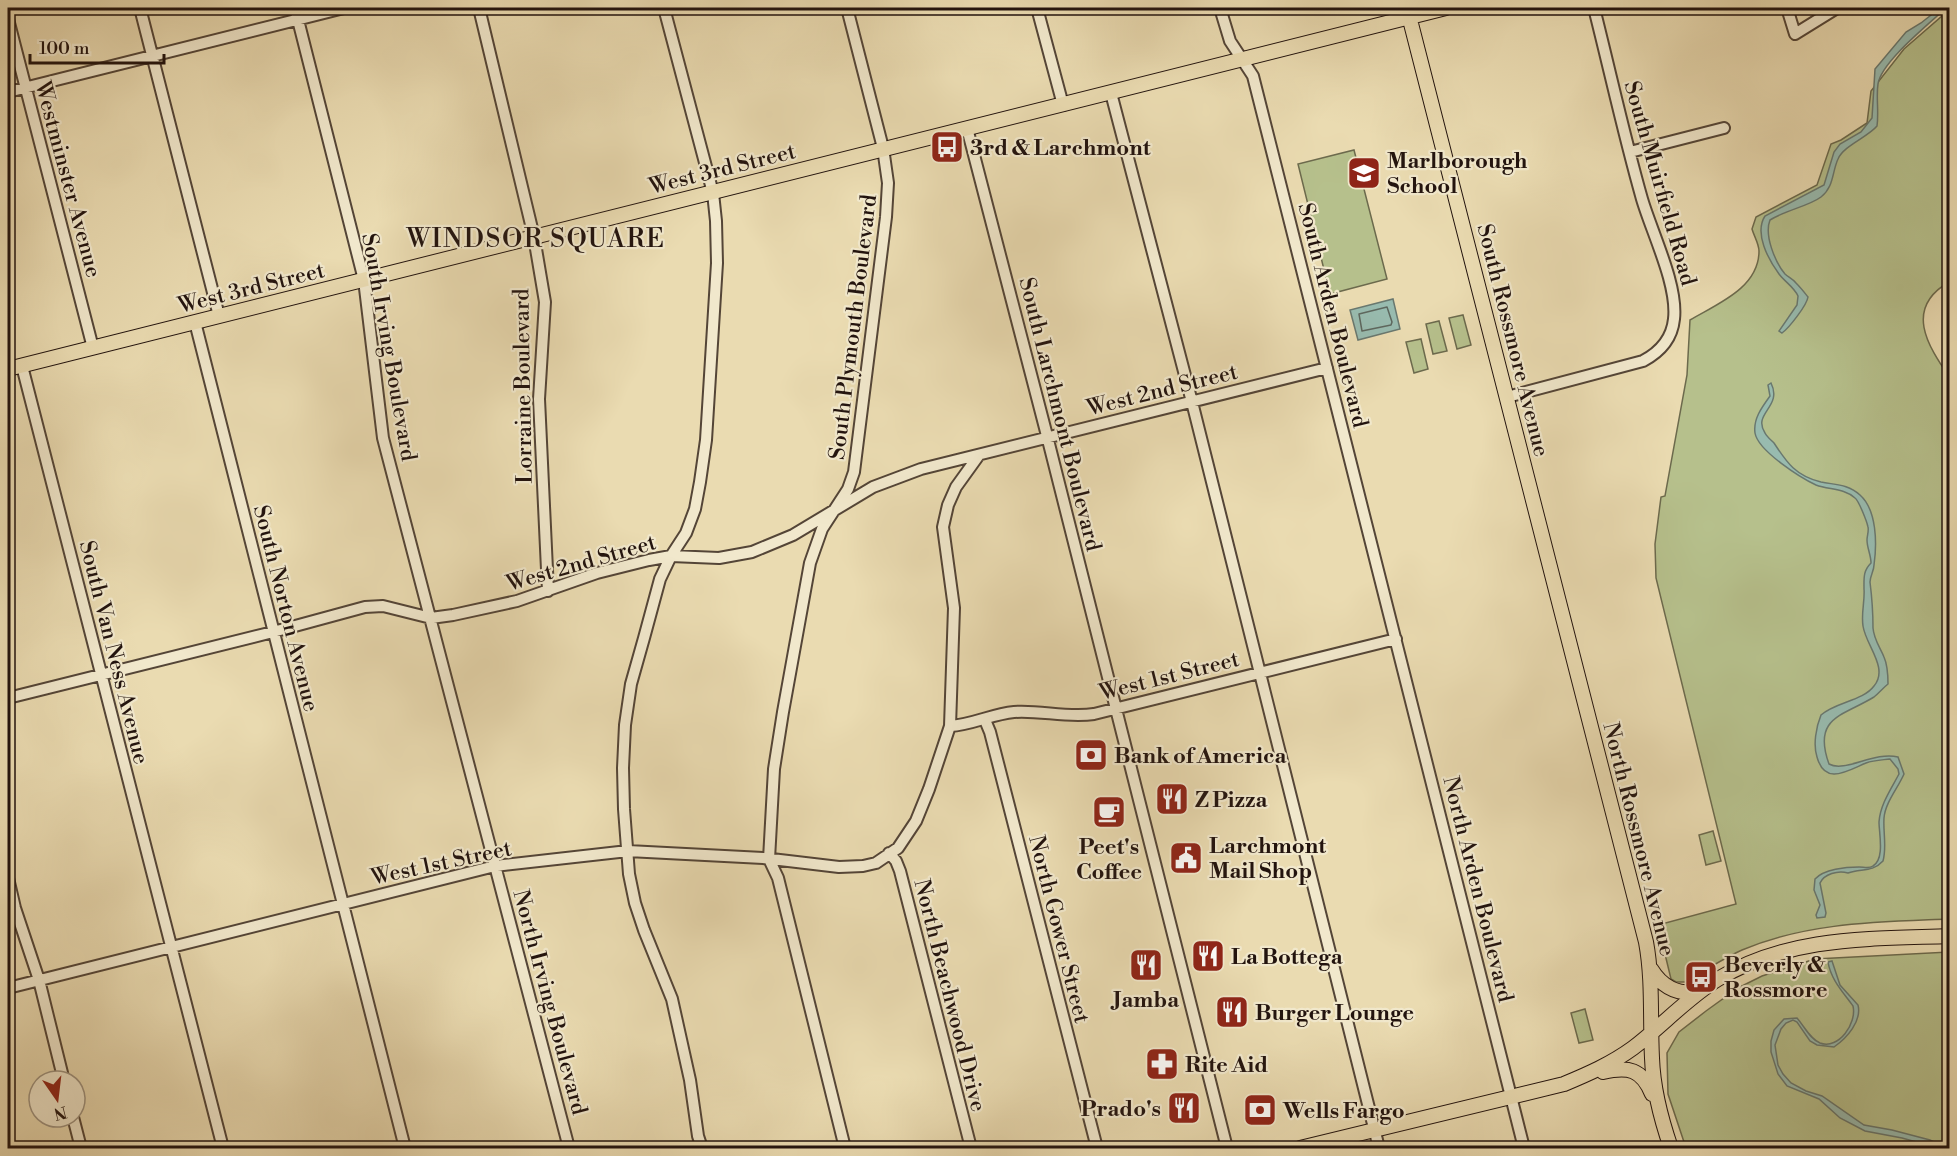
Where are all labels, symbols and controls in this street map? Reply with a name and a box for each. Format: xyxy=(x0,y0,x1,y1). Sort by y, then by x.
scale bar xyxy=(30,27,164,65)
text: 100 m xyxy=(39,37,90,60)
street label: Westminster Avenue xyxy=(28,77,107,280)
street label: South Muirfield Road xyxy=(1617,78,1702,289)
bus stop icon: 3rd & Larchmont xyxy=(929,129,965,165)
place label: 3rd & Larchmont xyxy=(970,135,1151,162)
street label: West 3rd Street xyxy=(645,138,799,201)
place label: Marlborough School xyxy=(1387,148,1528,200)
school or university icon: Marlborough School xyxy=(1346,155,1382,191)
street label: South Plymouth Boulevard xyxy=(824,192,883,461)
street label: South Arden Boulevard xyxy=(1292,200,1374,431)
street label: South Rossmore Avenue xyxy=(1471,221,1555,460)
district label: WINDSOR SQUARE xyxy=(406,223,665,255)
street label: South Irving Boulevard xyxy=(355,231,422,464)
street label: West 3rd Street xyxy=(174,257,328,320)
street label: South Larchmont Boulevard xyxy=(1012,275,1107,554)
street label: Lorraine Boulevard xyxy=(508,288,539,484)
street label: West 2nd Street xyxy=(1083,359,1241,422)
street label: South Norton Avenue xyxy=(247,502,324,714)
street label: West 2nd Street xyxy=(503,529,659,598)
street label: South Van Ness Avenue xyxy=(73,538,154,767)
street label: West 1st Street xyxy=(1096,646,1242,707)
street label: North Rossmore Avenue xyxy=(1596,720,1681,959)
bank icon: Bank of America xyxy=(1073,737,1109,773)
place label: Bank of America xyxy=(1114,743,1287,770)
street label: North Arden Boulevard xyxy=(1436,774,1519,1006)
restaurant icon: Z Pizza xyxy=(1154,781,1190,817)
place label: Z Pizza xyxy=(1195,787,1269,814)
cafe icon: Peet's Coffee xyxy=(1091,794,1127,830)
street label: North Gower Street xyxy=(1022,833,1095,1026)
place label: Larchmont Mail Shop xyxy=(1209,833,1326,885)
place label: Peet's Coffee xyxy=(1076,834,1142,886)
street label: West 1st Street xyxy=(368,835,514,892)
public building icon: Larchmont Mail Shop xyxy=(1168,840,1204,876)
street label: North Beachwood Drive xyxy=(908,876,992,1114)
street label: North Irving Boulevard xyxy=(506,887,593,1118)
restaurant icon: La Bottega xyxy=(1190,938,1226,974)
place label: La Bottega xyxy=(1231,944,1344,971)
restaurant icon: Jamba xyxy=(1128,947,1164,983)
place label: Beverly & Rossmore xyxy=(1724,952,1828,1004)
bus stop icon: Beverly & Rossmore xyxy=(1683,959,1719,995)
place label: Jamba xyxy=(1110,987,1180,1014)
restaurant icon: Burger Lounge xyxy=(1214,994,1250,1030)
place label: Burger Lounge xyxy=(1255,1000,1414,1027)
pharmacy icon: Rite Aid xyxy=(1144,1046,1180,1082)
place label: Rite Aid xyxy=(1185,1052,1268,1079)
north arrow xyxy=(27,1069,87,1129)
restaurant icon: Prado's xyxy=(1166,1090,1202,1126)
bank icon: Wells Fargo xyxy=(1242,1092,1278,1128)
place label: Prado's xyxy=(1081,1096,1161,1123)
place label: Wells Fargo xyxy=(1282,1098,1405,1125)
text: N xyxy=(51,1101,69,1124)

